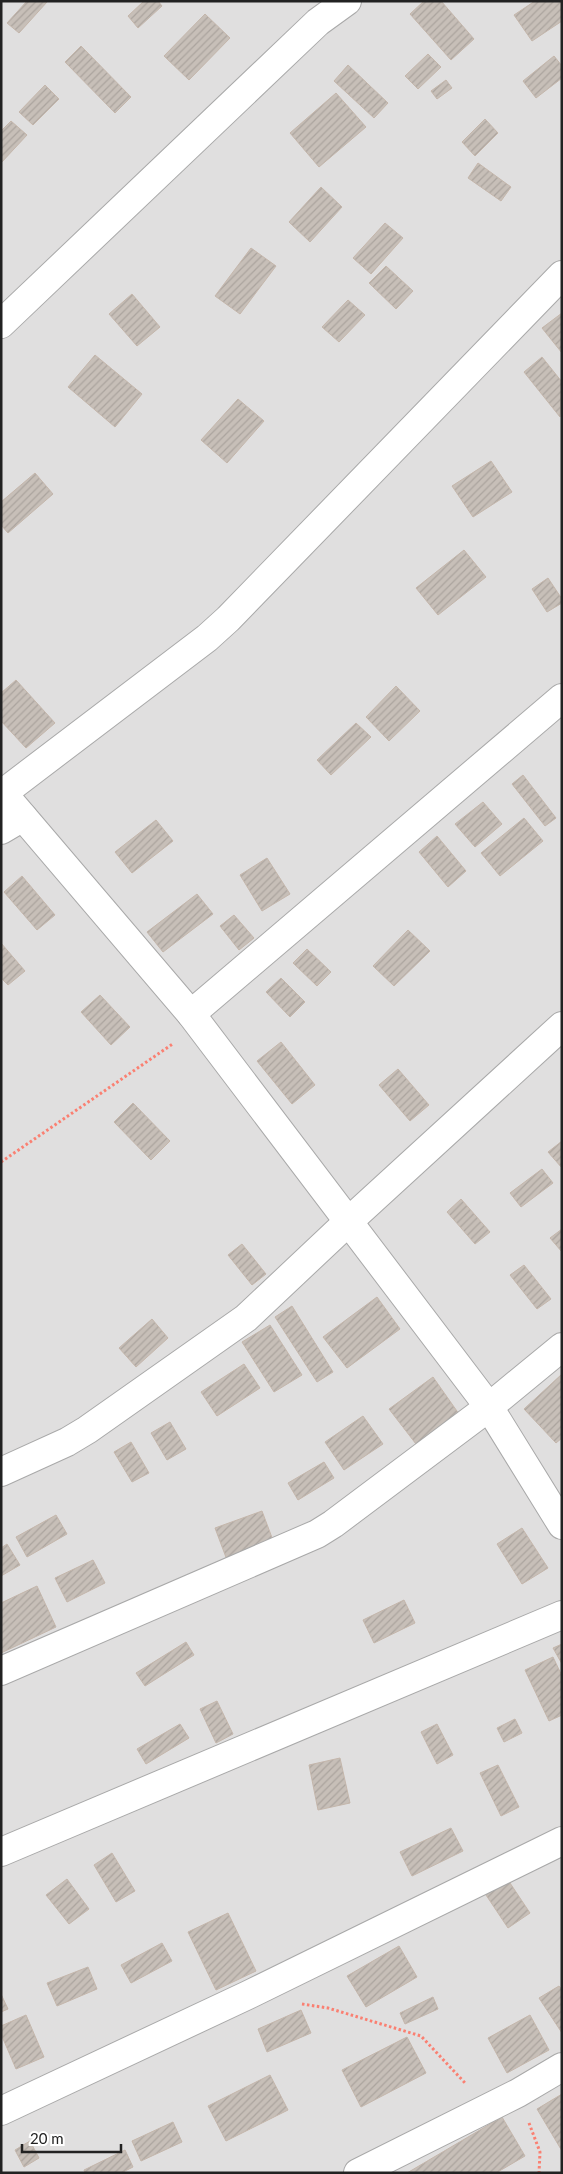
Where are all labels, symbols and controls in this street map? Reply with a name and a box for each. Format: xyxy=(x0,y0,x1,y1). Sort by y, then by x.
scale bar xyxy=(22,2122,121,2154)
text: 20 m xyxy=(30,2129,64,2147)

